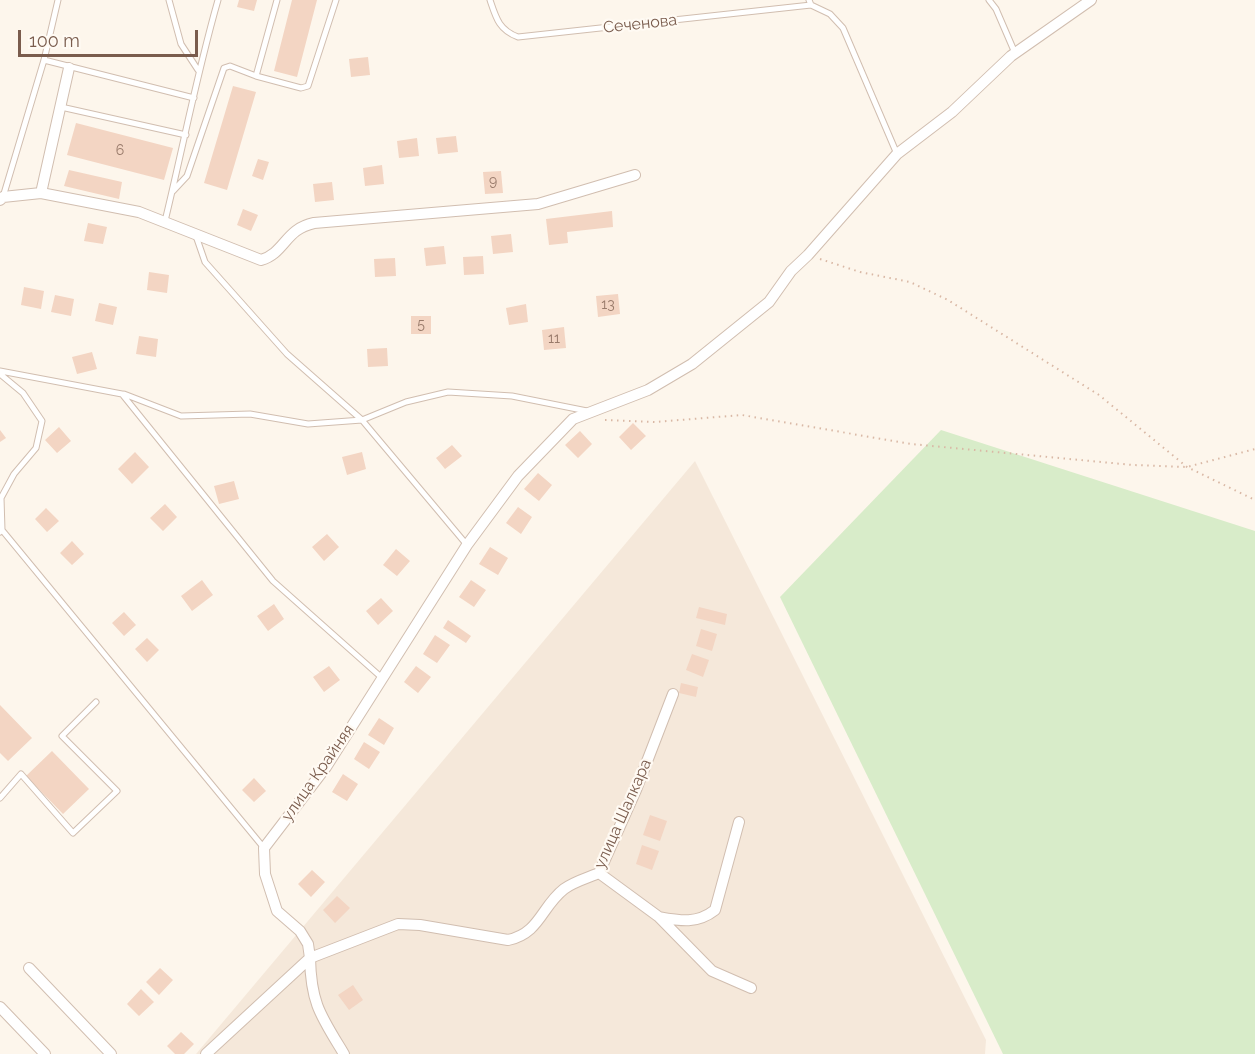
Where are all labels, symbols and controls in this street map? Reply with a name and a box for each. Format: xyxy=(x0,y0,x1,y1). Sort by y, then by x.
street label: Сеченова xyxy=(602,11,678,37)
scale bar xyxy=(21,18,201,56)
text: 100 m xyxy=(29,30,80,51)
house number: 6 xyxy=(116,143,124,159)
house number: 9 xyxy=(489,174,497,190)
house number: 13 xyxy=(601,297,615,313)
house number: 5 xyxy=(417,317,425,333)
house number: 11 xyxy=(548,331,560,347)
street label: улица Крайняя xyxy=(278,721,358,825)
street label: улица Шалкара xyxy=(590,756,656,872)

